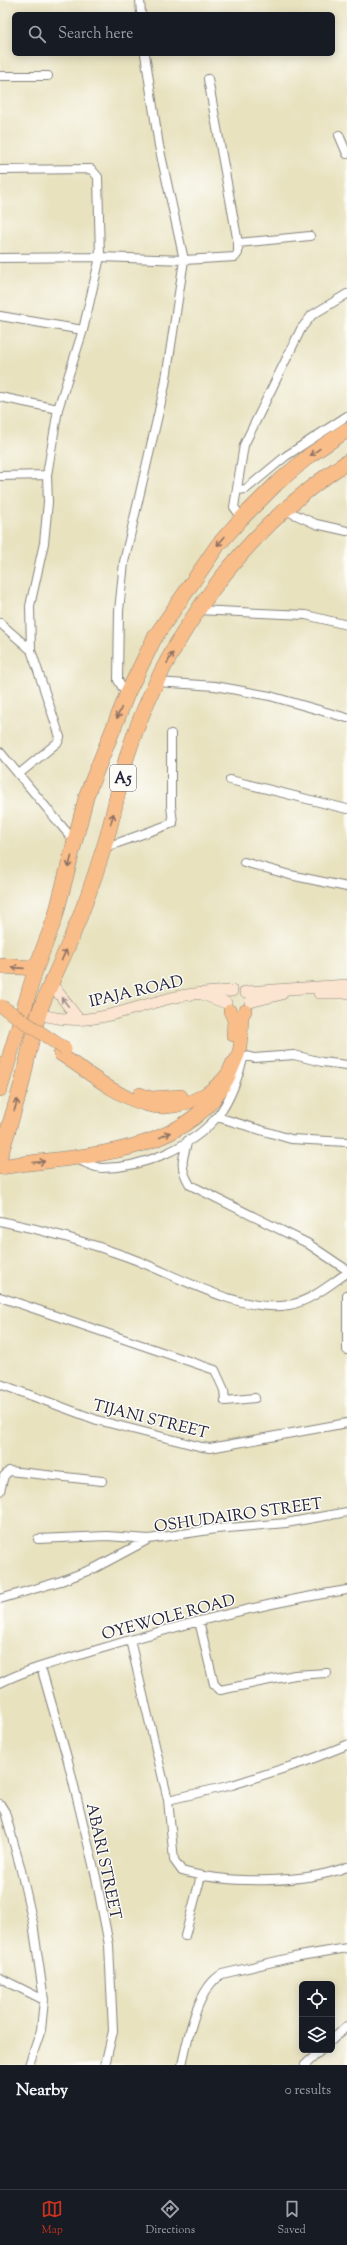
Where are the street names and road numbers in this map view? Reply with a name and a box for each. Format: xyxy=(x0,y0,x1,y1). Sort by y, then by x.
road number: A5 xyxy=(110,765,136,791)
street label: IPAJA ROAD xyxy=(87,970,186,1014)
street label: TIJANI STREET xyxy=(90,1395,211,1446)
street label: OSHUDAIRO STREET xyxy=(153,1493,324,1540)
street label: OYEWOLE ROAD xyxy=(99,1590,238,1647)
street label: ABARI STREET xyxy=(79,1801,126,1922)

